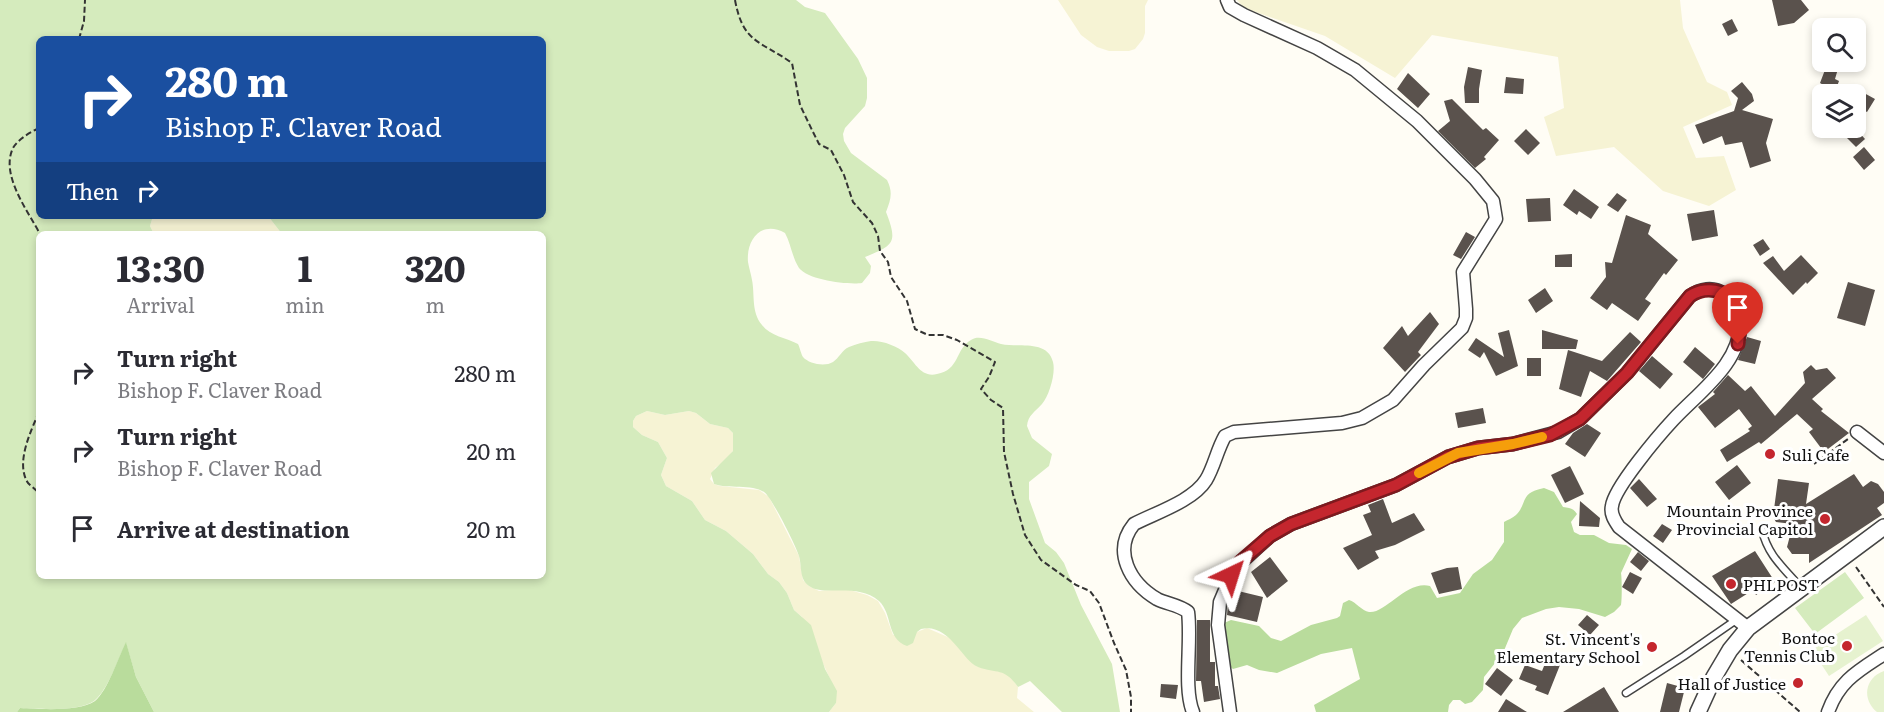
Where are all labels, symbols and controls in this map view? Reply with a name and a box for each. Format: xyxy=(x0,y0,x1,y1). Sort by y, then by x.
map controls xyxy=(1812,18,1866,138)
button: search xyxy=(1812,18,1866,72)
text: 280 m xyxy=(165,48,288,110)
icon: right xyxy=(66,60,144,138)
button: layers xyxy=(1812,84,1866,138)
text: Bishop F. Claver Road xyxy=(165,105,442,145)
text: Then xyxy=(66,174,119,207)
icon: right xyxy=(131,174,164,207)
text: 13:30 xyxy=(116,240,205,293)
text: 1 xyxy=(297,240,312,293)
text: 320 xyxy=(405,240,466,293)
pin xyxy=(1712,282,1763,344)
text: Arrival xyxy=(126,289,195,319)
text: min xyxy=(285,289,325,319)
text: m xyxy=(426,289,445,319)
icon: arrive xyxy=(1721,291,1754,324)
text: Turn right xyxy=(117,341,237,374)
icon: right xyxy=(66,356,99,389)
text: 280 m xyxy=(454,356,516,389)
text: Bishop F. Claver Road xyxy=(117,374,322,404)
text: Turn right xyxy=(117,419,237,452)
icon: right xyxy=(66,434,99,467)
text: 20 m xyxy=(466,434,516,467)
place label: Suli Cafe xyxy=(1782,442,1849,466)
marker: Suli Cafe xyxy=(1763,447,1777,461)
text: Bishop F. Claver Road xyxy=(117,452,322,482)
place label: Mountain Province Provincial Capitol xyxy=(1666,498,1813,540)
icon: arrive xyxy=(66,512,99,545)
text: Arrive at destination xyxy=(117,512,350,545)
text: 20 m xyxy=(466,512,516,545)
marker: Mountain Province Provincial Capitol xyxy=(1818,512,1832,526)
position arrow xyxy=(1199,543,1263,607)
place label: PHLPOST xyxy=(1743,572,1819,596)
marker: PHLPOST xyxy=(1724,577,1738,591)
place label: Bontoc Tennis Club xyxy=(1744,625,1835,667)
place label: St. Vincent's Elementary School xyxy=(1496,626,1640,668)
marker: Bontoc Tennis Club xyxy=(1840,639,1854,653)
marker: St. Vincent's Elementary School xyxy=(1645,640,1659,654)
place label: Hall of Justice xyxy=(1678,671,1786,695)
marker: Hall of Justice xyxy=(1791,676,1805,690)

